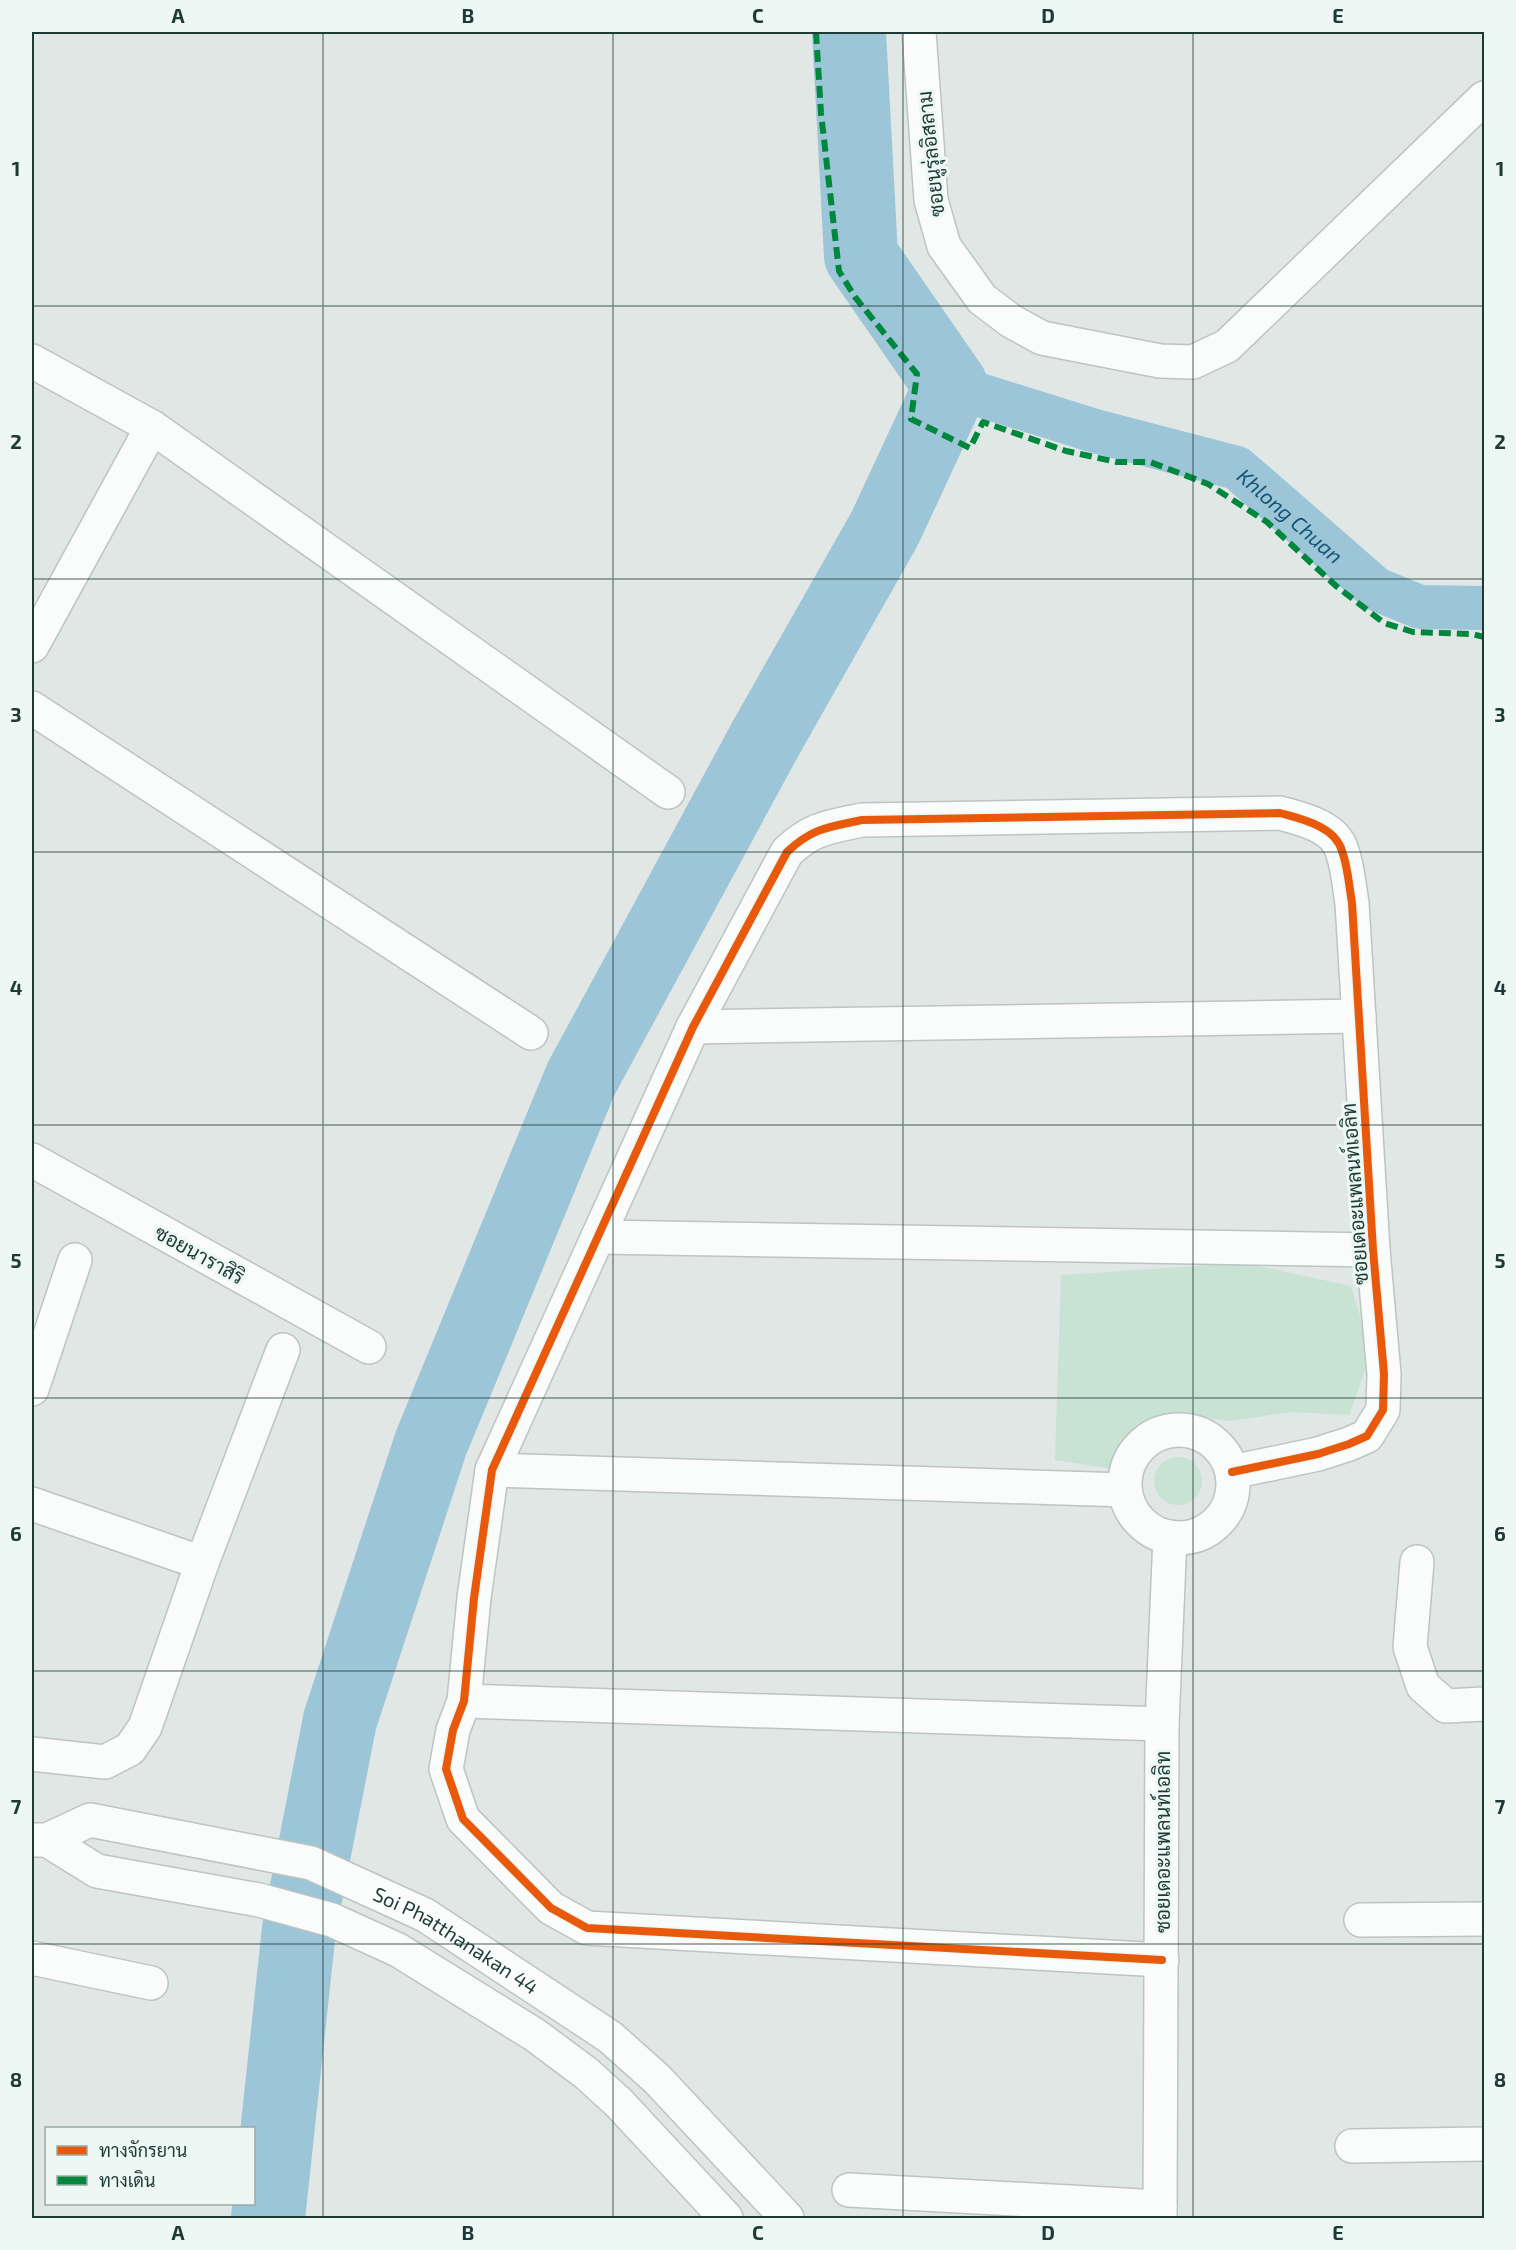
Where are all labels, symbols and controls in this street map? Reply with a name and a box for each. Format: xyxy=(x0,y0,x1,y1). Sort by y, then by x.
text: A xyxy=(171,3,185,27)
text: B xyxy=(462,3,474,27)
text: C xyxy=(752,3,764,27)
text: D xyxy=(1041,3,1055,27)
text: E xyxy=(1332,3,1344,27)
street label: ซอยนูรุ่ลอิสลาม xyxy=(911,89,953,218)
text: 1 xyxy=(12,156,20,180)
text: 1 xyxy=(1496,156,1504,180)
text: 2 xyxy=(10,429,22,453)
text: 2 xyxy=(1494,429,1506,453)
water label: Khlong Chuan xyxy=(1233,462,1349,568)
text: 3 xyxy=(10,702,22,726)
text: 3 xyxy=(1494,702,1506,726)
text: 4 xyxy=(10,975,23,999)
text: 4 xyxy=(1494,975,1507,999)
street label: ซอยเดอะแพลนท์เอลิท xyxy=(1335,1102,1372,1286)
street label: ซอยนาราสิริ xyxy=(151,1220,249,1288)
text: 5 xyxy=(10,1248,22,1272)
text: 5 xyxy=(1494,1248,1506,1272)
text: 6 xyxy=(10,1521,22,1545)
text: 6 xyxy=(1494,1521,1506,1545)
street label: ซอยเดอะแพลนท์เอลิท xyxy=(1149,1751,1174,1933)
text: 7 xyxy=(11,1794,22,1818)
text: 7 xyxy=(1495,1794,1506,1818)
street label: Soi Phatthanakan 44 xyxy=(370,1881,543,1999)
text: 8 xyxy=(10,2067,22,2091)
text: 8 xyxy=(1494,2067,1506,2091)
legend xyxy=(45,2127,255,2205)
text: ทางจักรยาน xyxy=(99,2139,187,2161)
text: ทางเดิน xyxy=(99,2169,155,2191)
text: A xyxy=(171,2220,185,2244)
text: B xyxy=(462,2220,474,2244)
text: C xyxy=(752,2220,764,2244)
text: D xyxy=(1041,2220,1055,2244)
text: E xyxy=(1332,2220,1344,2244)

